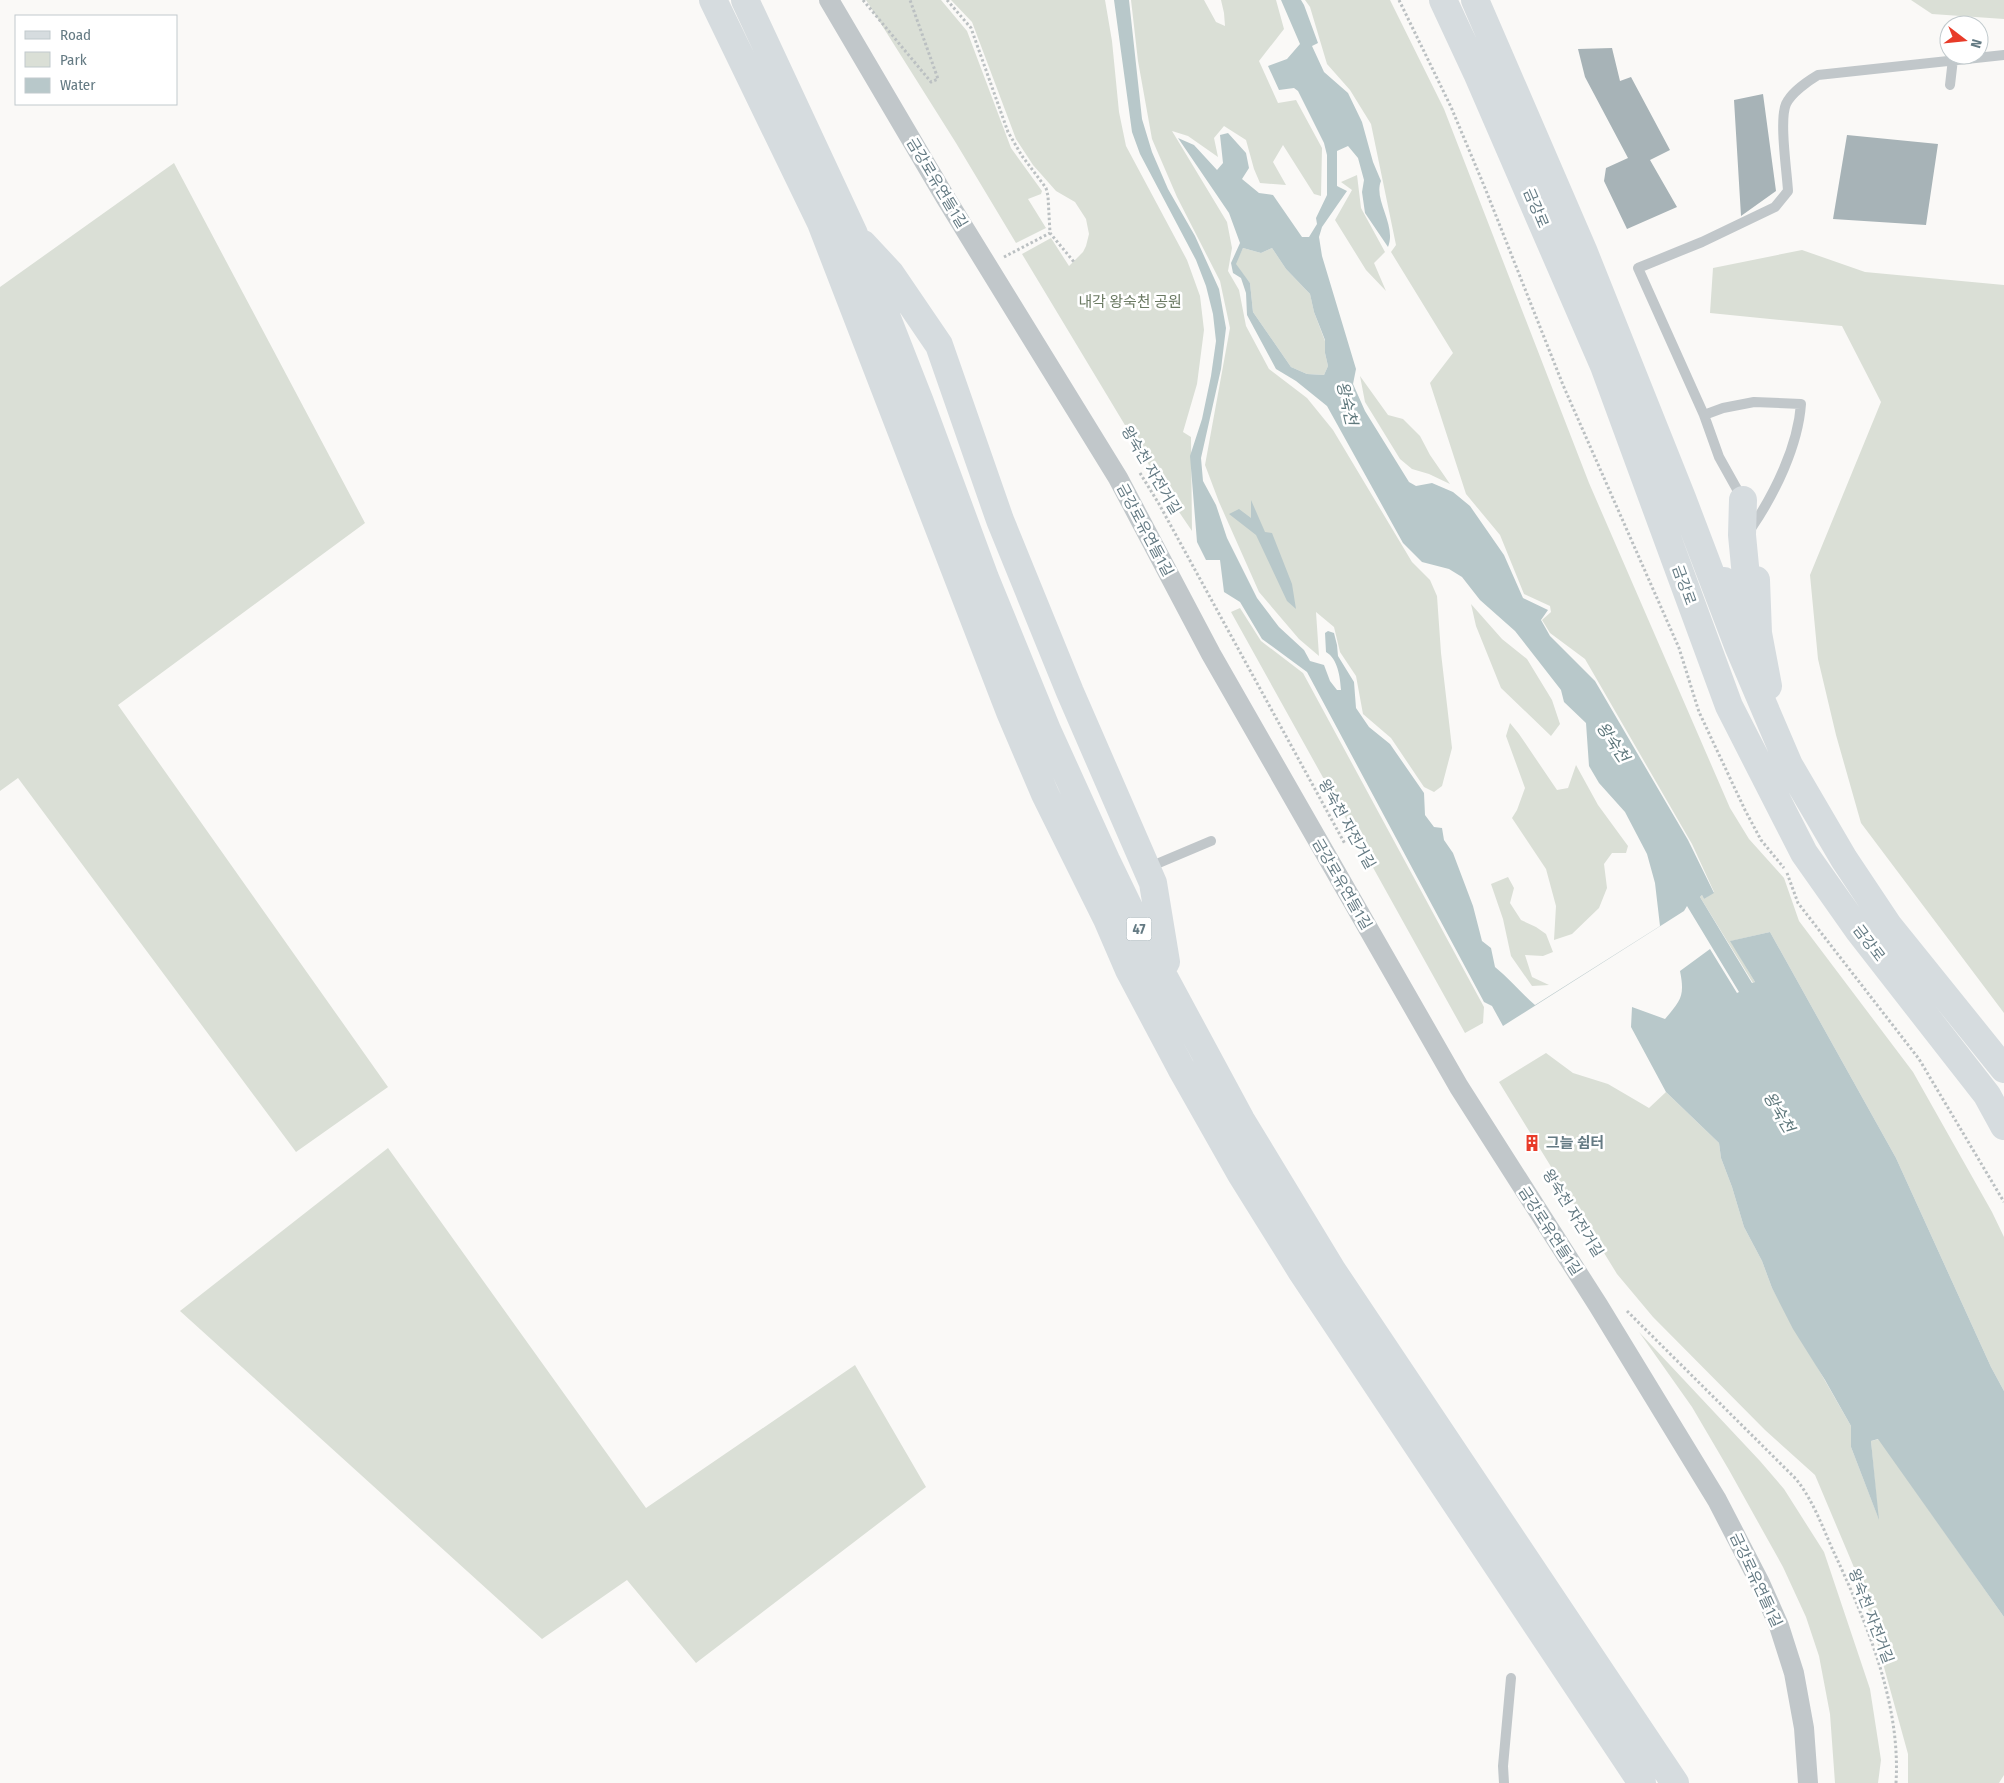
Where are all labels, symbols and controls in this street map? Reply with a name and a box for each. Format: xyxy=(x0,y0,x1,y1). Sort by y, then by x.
legend xyxy=(15,15,178,105)
north arrow xyxy=(1939,15,1989,65)
text: Road xyxy=(60,26,91,44)
text: N xyxy=(1967,37,1985,50)
text: Park xyxy=(60,51,87,69)
text: Water xyxy=(60,76,96,94)
street label: 금강로유연들1길 xyxy=(903,134,971,232)
street label: 금강로 xyxy=(1520,185,1552,231)
park label: 내각 왕숙천 공원 xyxy=(1078,293,1182,311)
water label: 왕숙천 xyxy=(1333,379,1362,429)
street label: 왕숙천 자전거길 xyxy=(1117,422,1185,518)
street label: 금강로유연들1길 xyxy=(1113,481,1177,579)
street label: 금강로 xyxy=(1668,562,1700,608)
water label: 왕숙천 xyxy=(1593,718,1634,768)
street label: 왕숙천 자전거길 xyxy=(1315,776,1379,872)
street label: 금강로유연들1길 xyxy=(1309,835,1375,933)
road number: 47 xyxy=(1126,918,1152,941)
street label: 금강로 xyxy=(1849,921,1889,965)
water label: 왕숙천 xyxy=(1759,1088,1800,1138)
building icon: 그늘 쉼터 xyxy=(1522,1133,1542,1153)
place label: 그늘 쉼터 xyxy=(1546,1134,1604,1152)
street label: 왕숙천 자전거길 xyxy=(1539,1166,1607,1260)
street label: 금강로유연들1길 xyxy=(1515,1183,1585,1279)
street label: 금강로유연들1길 xyxy=(1726,1530,1786,1630)
street label: 왕숙천 자전거길 xyxy=(1845,1566,1897,1666)

